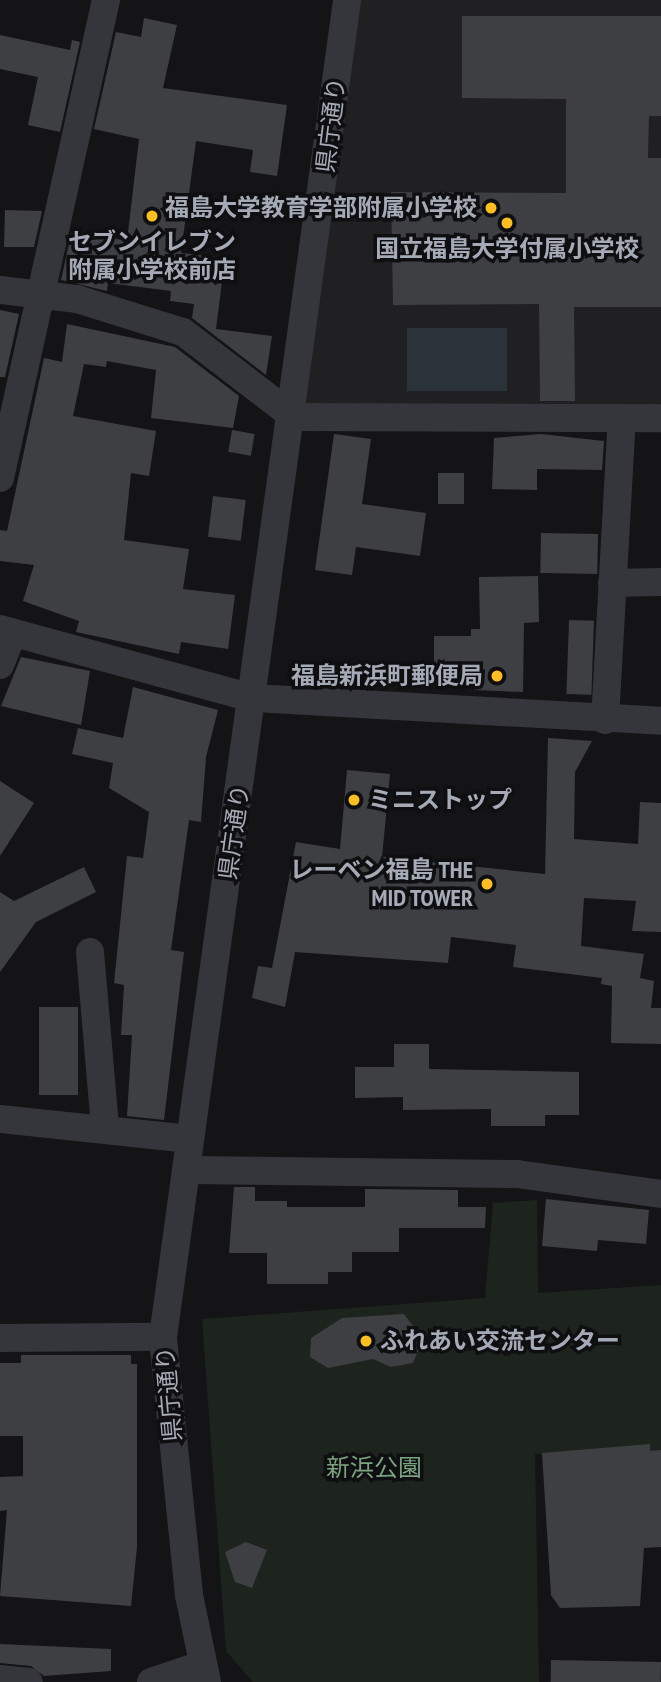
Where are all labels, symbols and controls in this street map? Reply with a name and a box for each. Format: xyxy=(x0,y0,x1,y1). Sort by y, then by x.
street label: 県庁通り xyxy=(311,76,351,174)
place label: 福島大学教育学部附属小学校 xyxy=(165,194,477,222)
marker: 福島大学教育学部附属小学校 xyxy=(483,200,499,216)
marker: セブンイレブン 附属小学校前店 xyxy=(144,208,160,224)
marker: 国立福島大学付属小学校 xyxy=(499,215,515,231)
place label: セブンイレブン 附属小学校前店 xyxy=(68,228,236,284)
place label: 国立福島大学付属小学校 xyxy=(375,235,639,263)
place label: 福島新浜町郵便局 xyxy=(291,662,483,690)
marker: 福島新浜町郵便局 xyxy=(489,668,505,684)
street label: 県庁通り xyxy=(213,782,255,882)
place label: ミニストップ xyxy=(368,786,512,814)
marker: ミニストップ xyxy=(346,792,362,808)
place label: レーベン福島 THE MID TOWER xyxy=(290,856,473,912)
marker: レーベン福島 THE MID TOWER xyxy=(479,876,495,892)
place label: ふれあい交流センター xyxy=(380,1327,620,1355)
marker: ふれあい交流センター xyxy=(358,1333,374,1349)
street label: 県庁通り xyxy=(150,1345,188,1443)
park label: 新浜公園 xyxy=(326,1454,422,1482)

